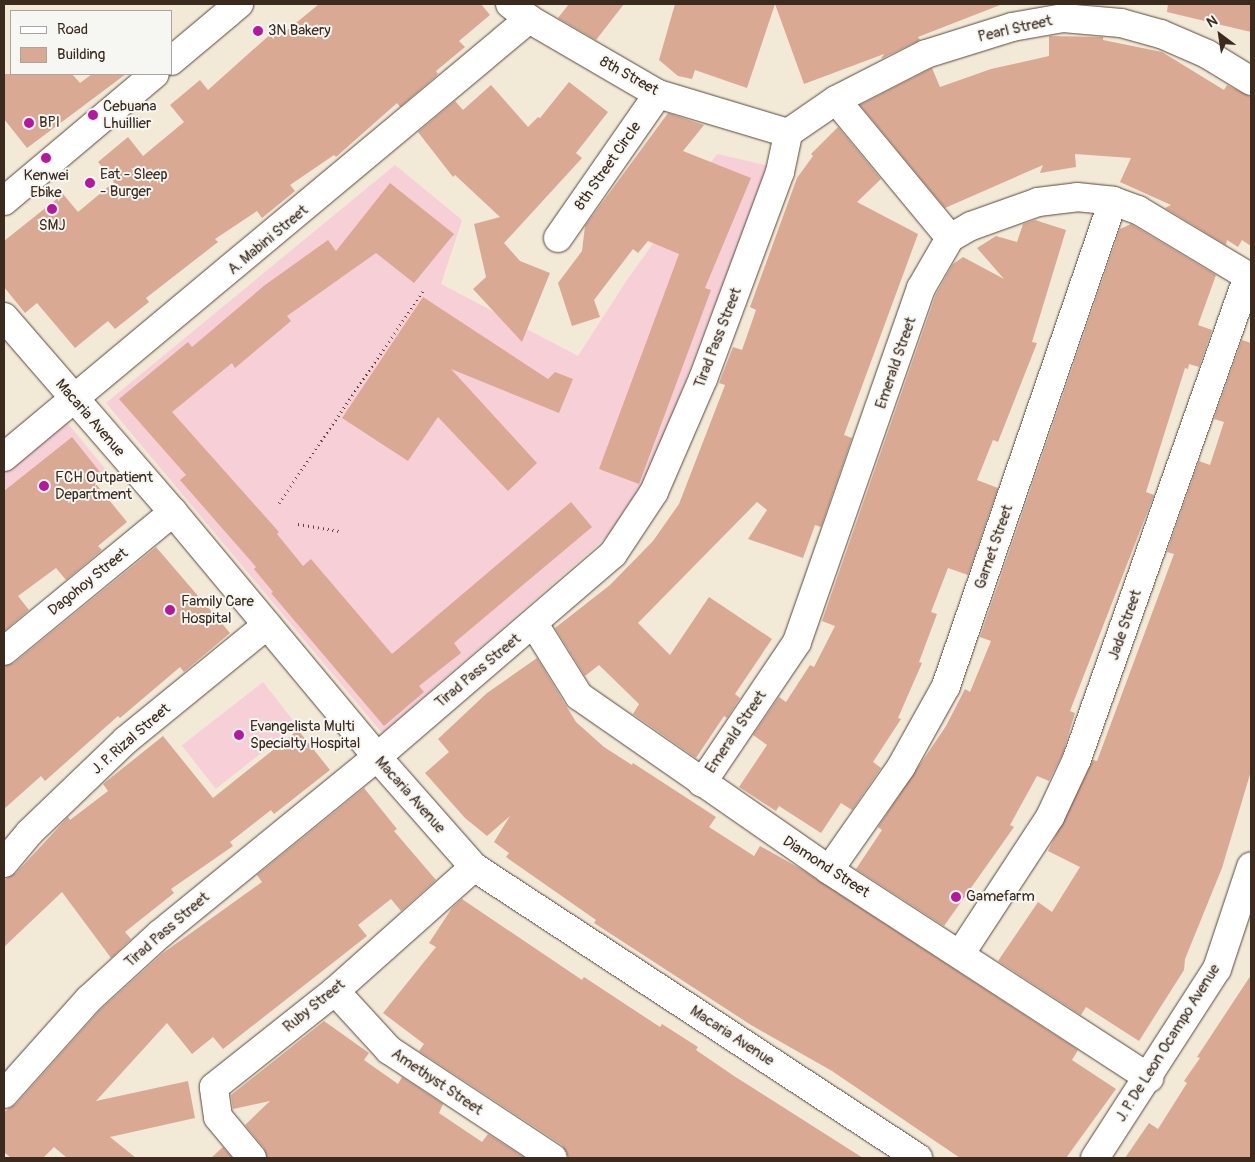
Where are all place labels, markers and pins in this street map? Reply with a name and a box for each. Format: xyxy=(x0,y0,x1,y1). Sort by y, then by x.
place label: 3N Bakery xyxy=(268,22,331,40)
marker: 3N Bakery xyxy=(252,25,264,37)
place label: Cebuana Lhuillier xyxy=(103,97,157,132)
marker: Cebuana Lhuillier xyxy=(87,109,99,121)
place label: BPI xyxy=(39,114,60,132)
marker: BPI xyxy=(23,117,35,129)
marker: Kenwei Ebike xyxy=(40,152,52,164)
place label: Eat - Sleep - Burger xyxy=(100,165,167,200)
place label: Kenwei Ebike xyxy=(24,166,68,201)
marker: Eat - Sleep - Burger xyxy=(84,177,96,189)
marker: SMJ xyxy=(46,203,58,215)
place label: SMJ xyxy=(39,217,65,235)
place label: FCH Outpatient Department xyxy=(55,468,153,503)
marker: FCH Outpatient Department xyxy=(37,479,51,493)
place label: Family Care Hospital xyxy=(181,592,254,627)
marker: Family Care Hospital xyxy=(163,603,177,617)
place label: Evangelista Multi Specialty Hospital xyxy=(250,717,360,752)
marker: Evangelista Multi Specialty Hospital xyxy=(232,728,246,742)
place label: Gamefarm xyxy=(966,888,1035,906)
marker: Gamefarm xyxy=(950,891,962,903)

